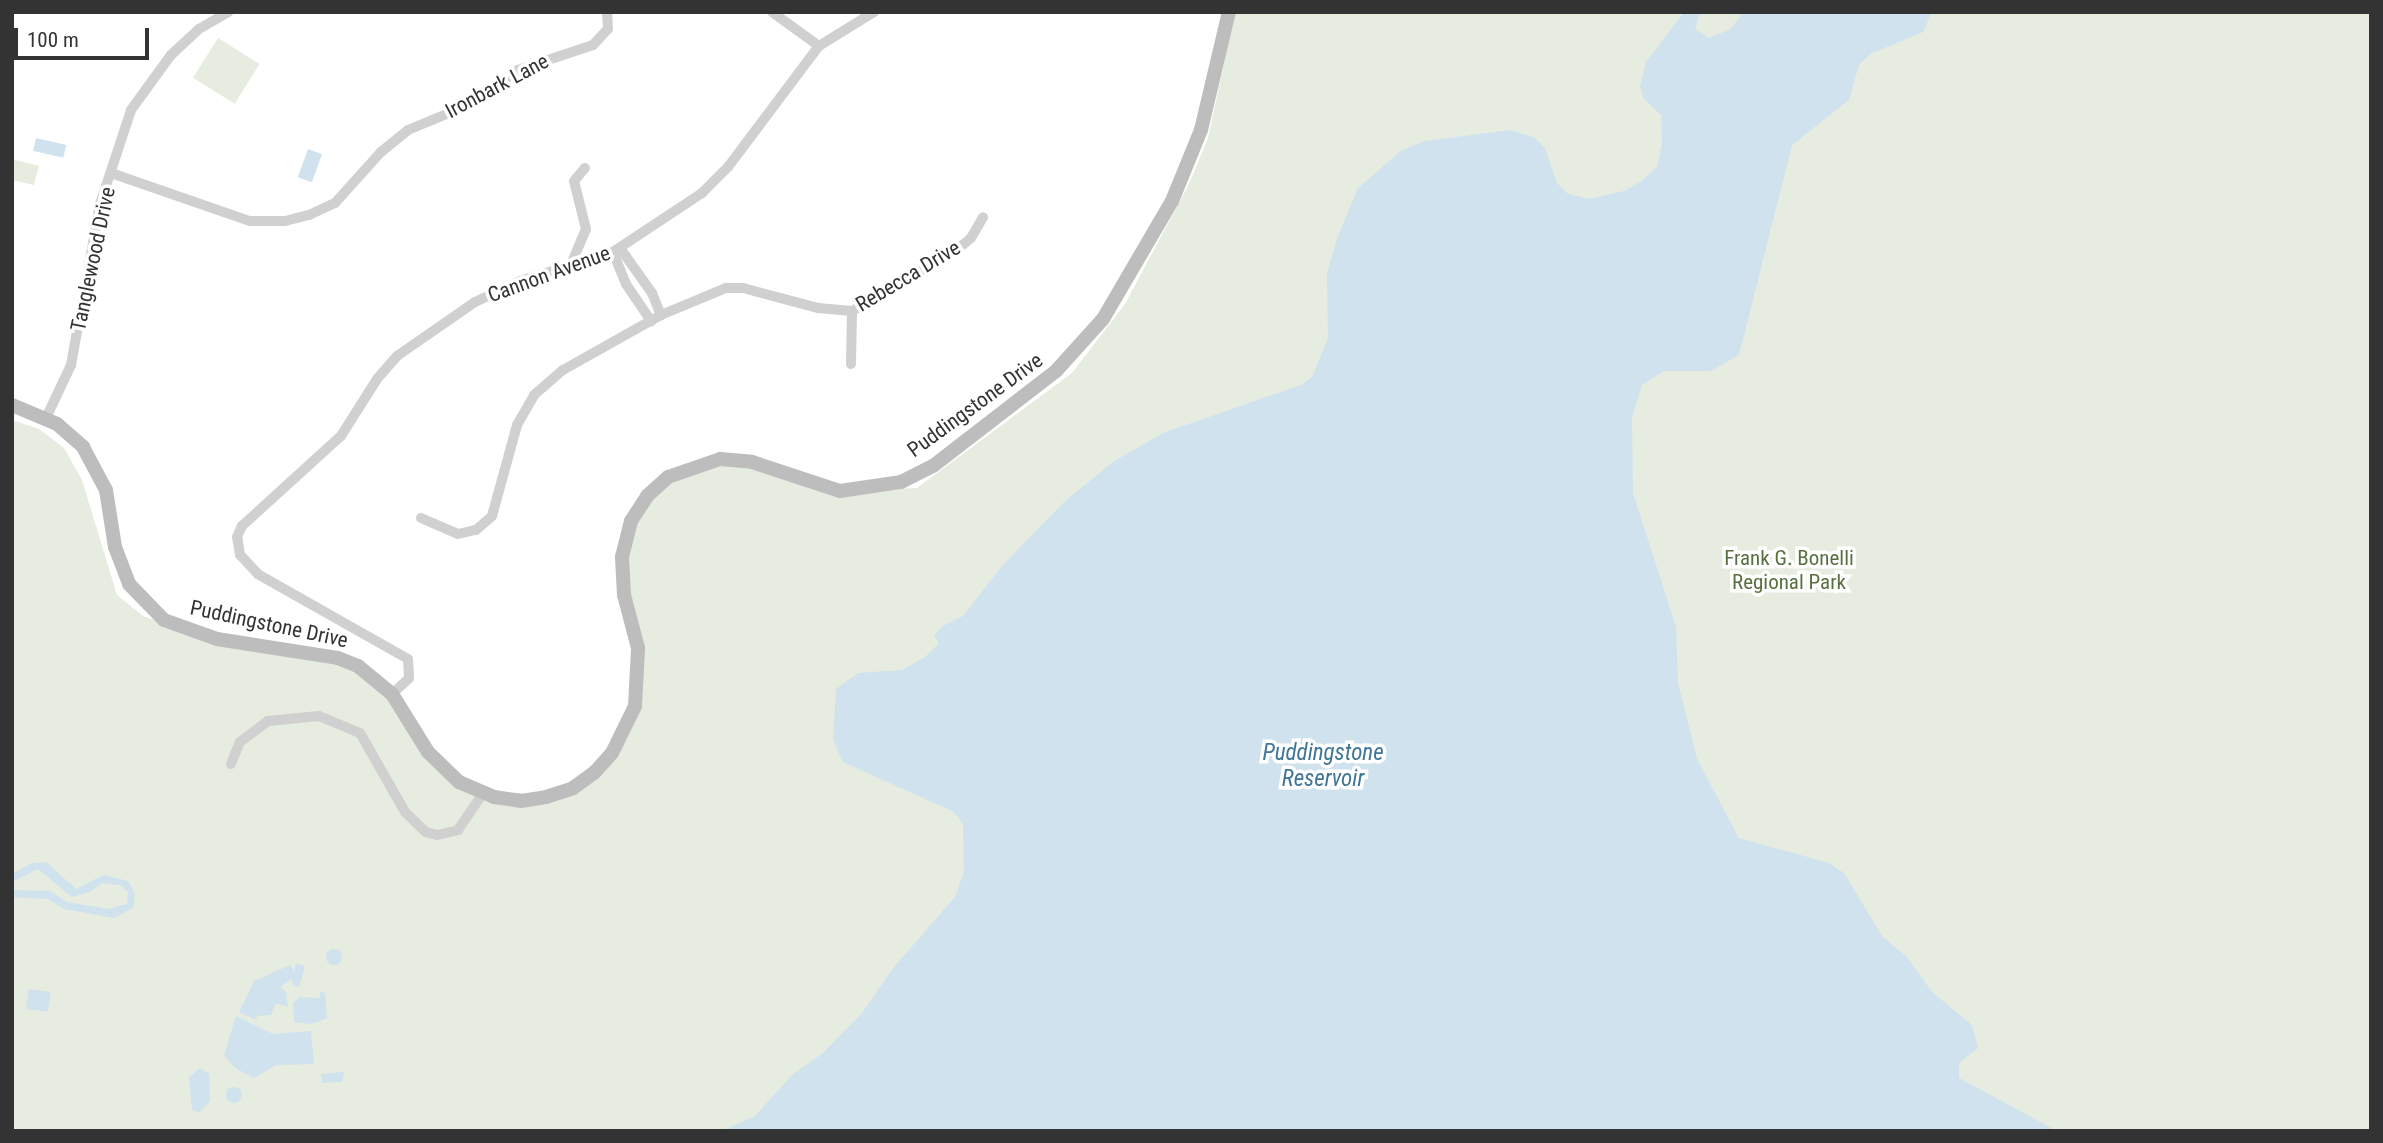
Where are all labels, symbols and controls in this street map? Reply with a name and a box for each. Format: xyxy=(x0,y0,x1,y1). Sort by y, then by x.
scale bar xyxy=(18,14,152,58)
text: 100 m xyxy=(27,28,79,52)
street label: Ironbark Lane xyxy=(441,48,553,124)
street label: Tanglewood Drive xyxy=(65,185,121,333)
street label: Rebecca Drive xyxy=(851,235,965,317)
street label: Cannon Avenue xyxy=(484,240,614,308)
street label: Puddingstone Drive xyxy=(903,348,1047,462)
park label: Frank G. Bonelli Regional Park xyxy=(1724,545,1854,595)
street label: Puddingstone Drive xyxy=(188,595,350,653)
water label: Puddingstone Reservoir xyxy=(1262,739,1384,793)

